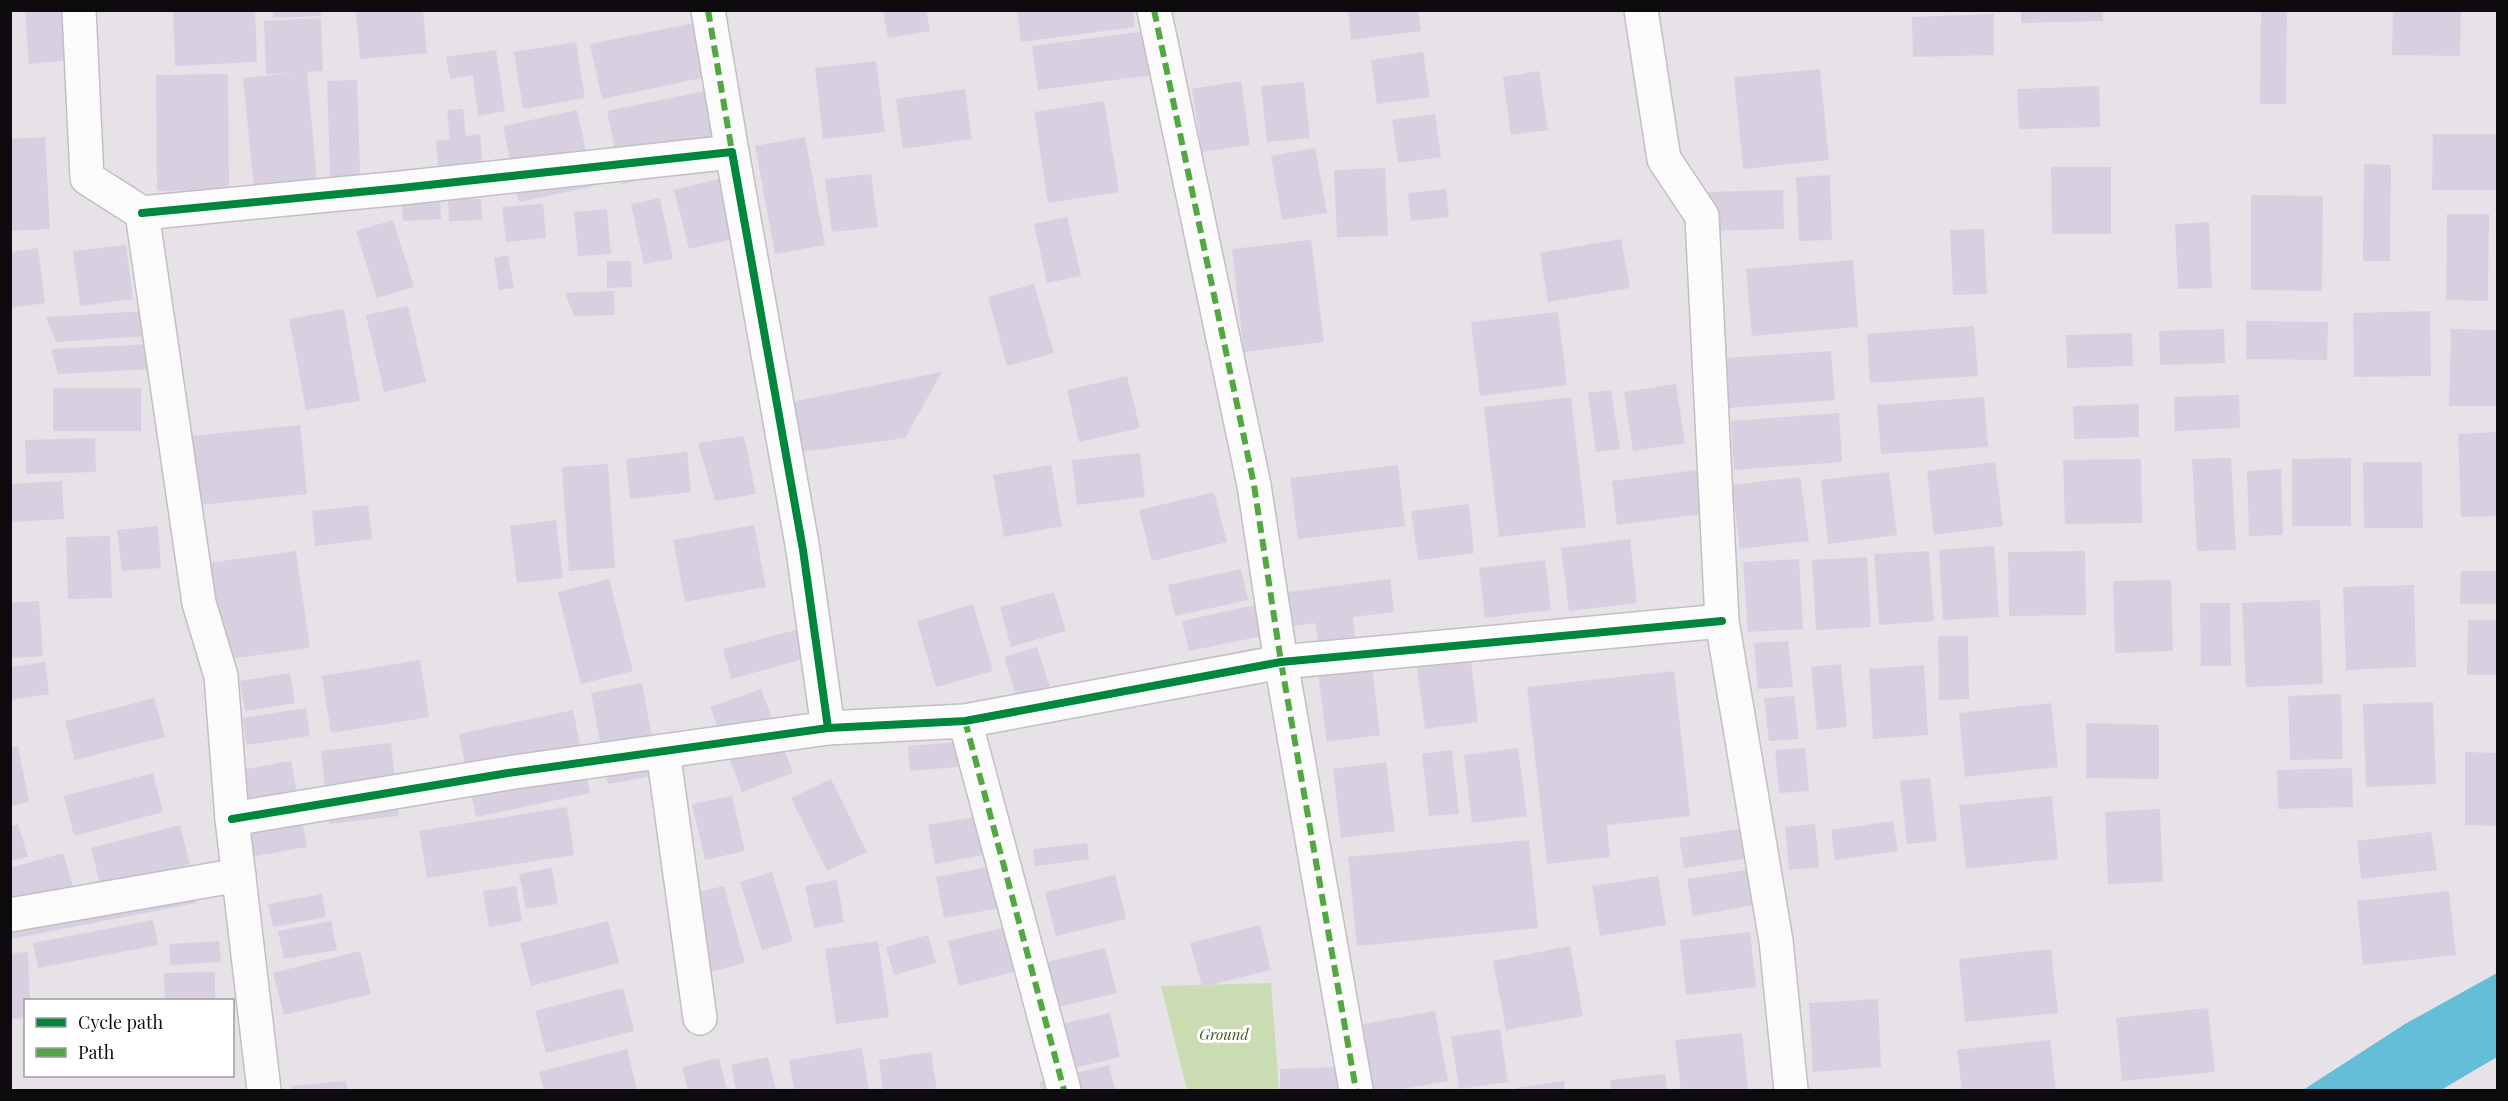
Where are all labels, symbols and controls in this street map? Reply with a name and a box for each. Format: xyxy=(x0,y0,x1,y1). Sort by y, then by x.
legend xyxy=(24,999,234,1077)
text: Cycle path xyxy=(78,1010,163,1034)
park label: Ground xyxy=(1199,1024,1250,1044)
text: Path xyxy=(78,1040,115,1064)

